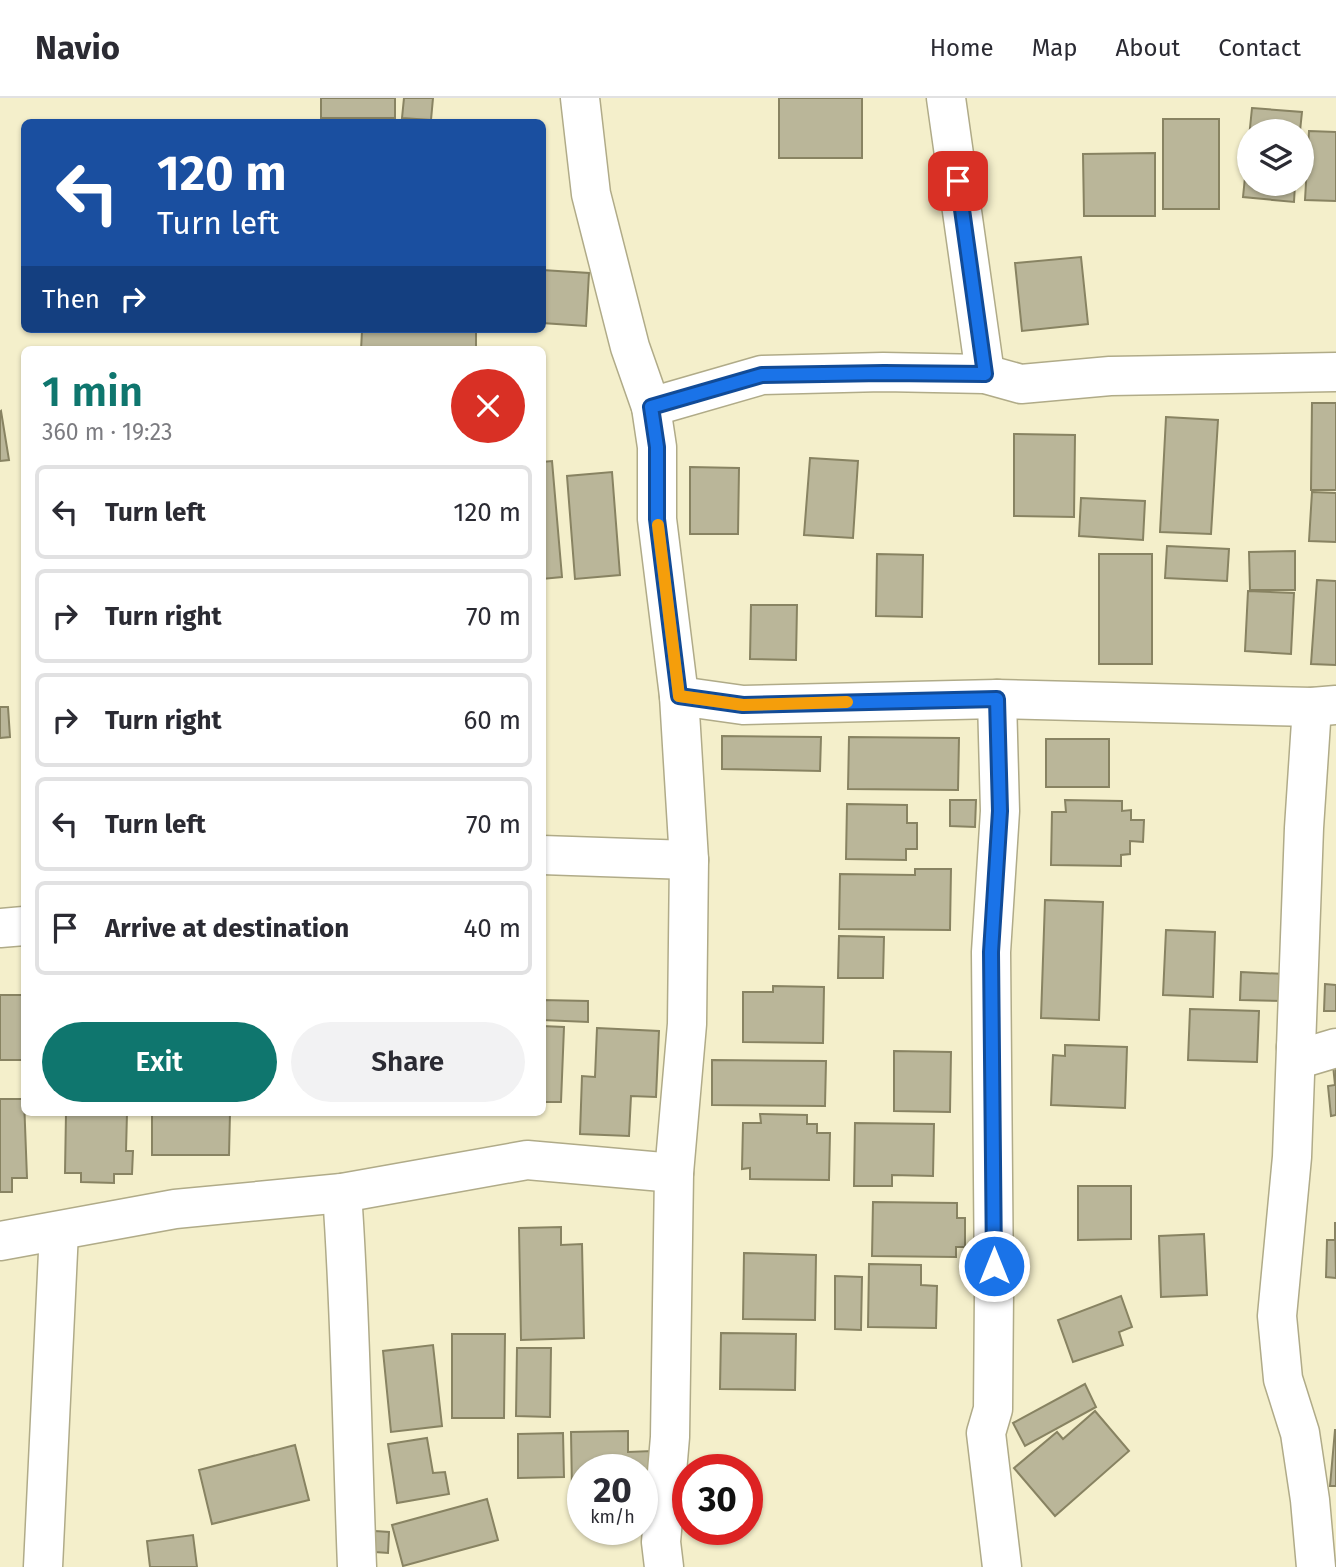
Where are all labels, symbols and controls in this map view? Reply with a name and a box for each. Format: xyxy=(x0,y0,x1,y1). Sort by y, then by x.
text: Navio xyxy=(35,28,120,68)
text: Home xyxy=(930,34,994,62)
text: Map xyxy=(1032,34,1078,62)
text: About xyxy=(1116,34,1180,62)
text: Contact xyxy=(1218,34,1301,62)
map controls xyxy=(1237,119,1314,196)
button: layers xyxy=(1237,119,1314,196)
text: 120 m xyxy=(157,144,287,203)
icon: left xyxy=(42,147,133,238)
pin xyxy=(928,151,988,211)
icon: arrive xyxy=(939,162,977,200)
text: Turn left xyxy=(157,204,279,242)
icon: right xyxy=(114,280,152,318)
text: Then xyxy=(42,284,100,315)
text: 1 min xyxy=(42,367,143,417)
button: close xyxy=(451,369,525,443)
text: 360 m · 19:23 xyxy=(42,418,172,446)
icon: left xyxy=(46,493,84,531)
text: Turn left xyxy=(105,497,206,528)
text: 120 m xyxy=(453,497,521,528)
icon: right xyxy=(46,597,84,635)
text: Turn right xyxy=(105,601,222,632)
text: 70 m xyxy=(466,601,521,632)
icon: right xyxy=(46,701,84,739)
text: Turn right xyxy=(105,705,222,736)
text: 60 m xyxy=(463,705,521,736)
icon: left xyxy=(46,805,84,843)
text: Turn left xyxy=(105,809,206,840)
text: 70 m xyxy=(466,809,521,840)
icon: arrive xyxy=(46,909,84,947)
text: Arrive at destination xyxy=(105,913,349,944)
text: 40 m xyxy=(463,913,521,944)
button: Exit xyxy=(42,1022,277,1102)
button: Share xyxy=(291,1022,525,1102)
position arrow xyxy=(957,1229,1031,1303)
speed limit sign: 30 xyxy=(672,1454,763,1545)
text: 20 xyxy=(593,1469,632,1511)
text: km/h xyxy=(590,1506,635,1528)

